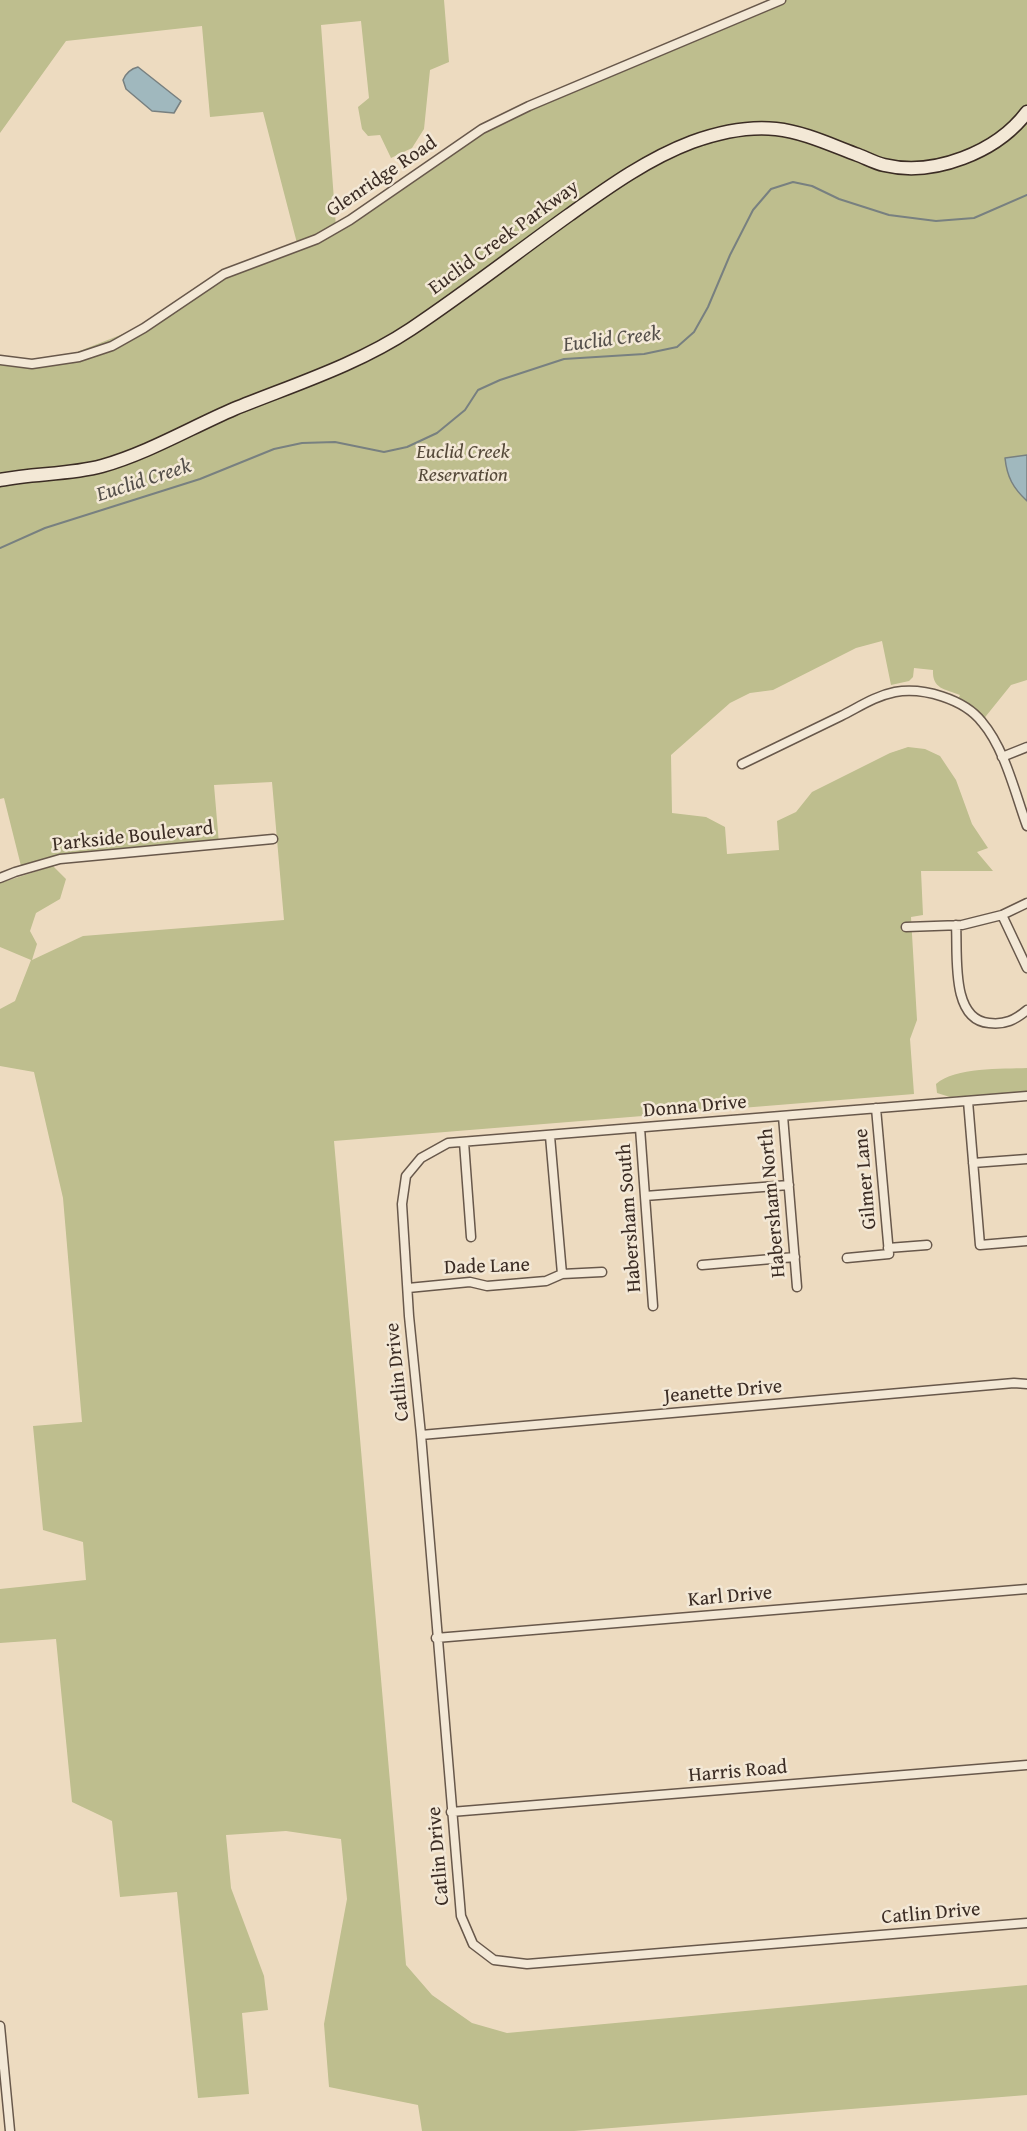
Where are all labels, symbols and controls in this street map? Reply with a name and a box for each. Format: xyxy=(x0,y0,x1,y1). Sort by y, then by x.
street label: Glenridge Road xyxy=(322,131,442,223)
street label: Euclid Creek Parkway xyxy=(424,175,584,301)
water label: Euclid Creek xyxy=(562,322,662,358)
park label: Euclid Creek Reservation xyxy=(416,441,510,488)
water label: Euclid Creek xyxy=(93,454,195,508)
street label: Parkside Boulevard xyxy=(51,817,215,857)
street label: Donna Drive xyxy=(642,1091,748,1123)
street label: Habersham North xyxy=(755,1127,791,1279)
street label: Gilmer Lane xyxy=(850,1128,882,1230)
street label: Habersham South xyxy=(613,1143,647,1293)
street label: Dade Lane xyxy=(444,1254,530,1280)
street label: Catlin Drive xyxy=(381,1321,415,1423)
street label: Jeanette Drive xyxy=(663,1375,783,1409)
street label: Karl Drive xyxy=(687,1581,773,1613)
street label: Harris Road xyxy=(688,1756,788,1788)
street label: Catlin Drive xyxy=(423,1806,455,1906)
street label: Catlin Drive xyxy=(881,1898,981,1930)

